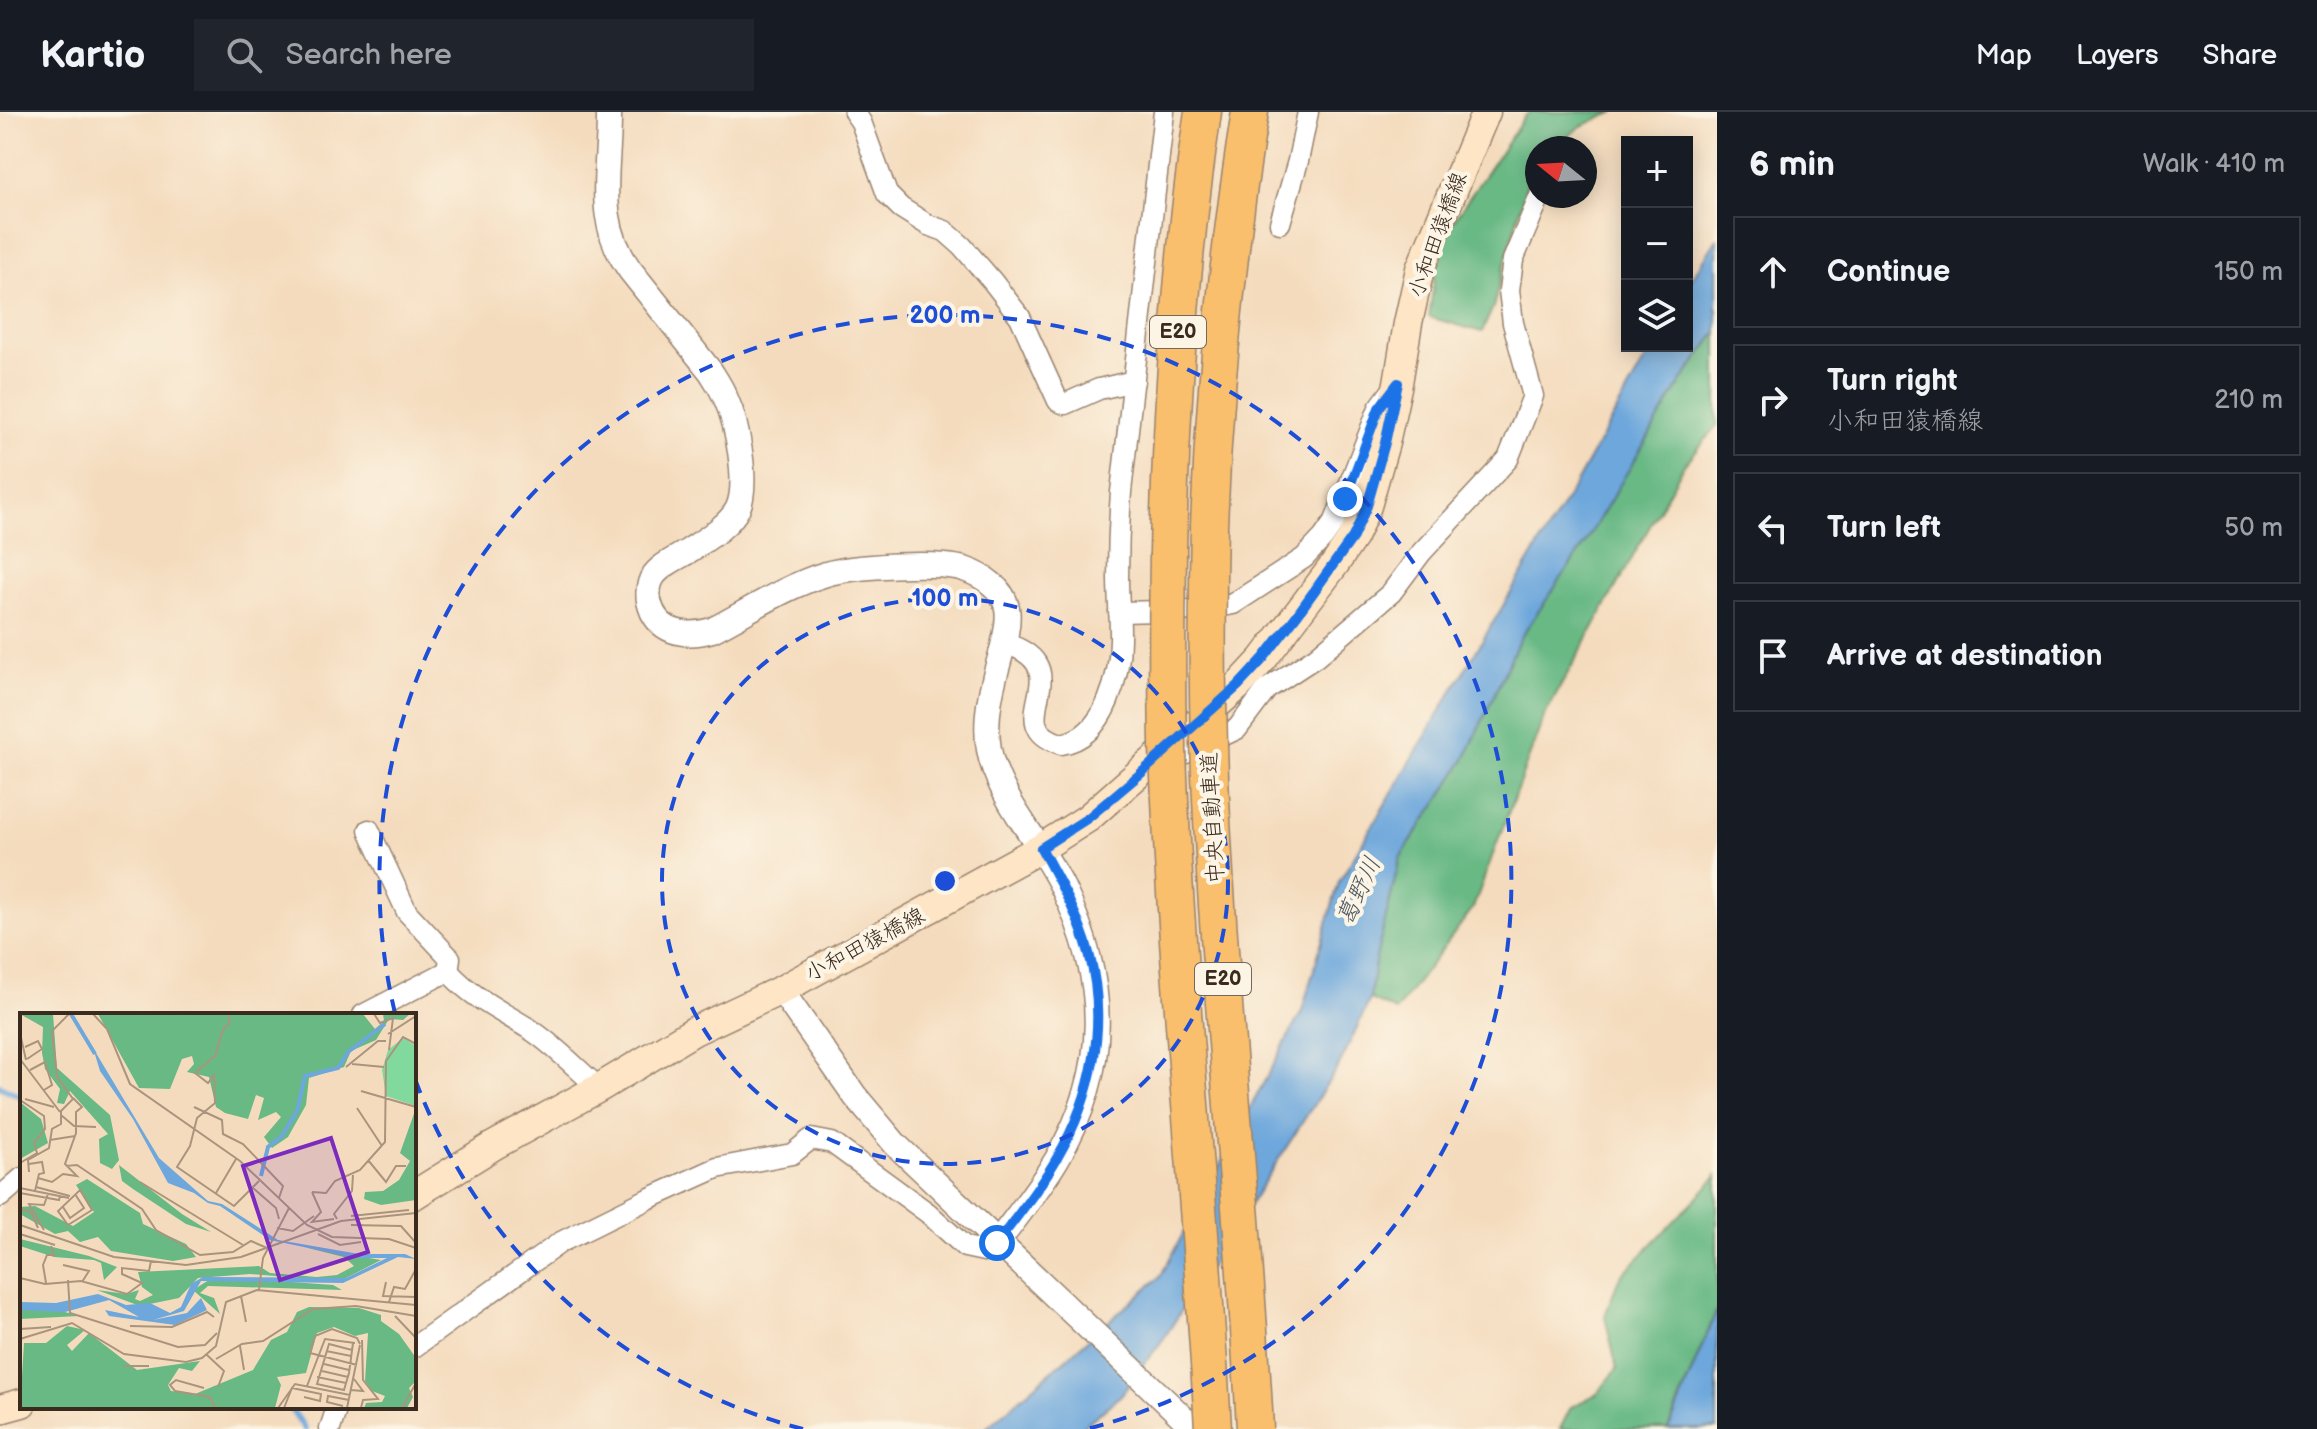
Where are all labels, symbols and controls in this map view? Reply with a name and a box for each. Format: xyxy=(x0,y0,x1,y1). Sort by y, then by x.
search box xyxy=(194,19,754,91)
text: Kartio xyxy=(40,33,146,78)
icon: search xyxy=(222,33,266,77)
text: Search here xyxy=(286,37,452,73)
text: Map xyxy=(1976,39,2032,72)
text: Layers xyxy=(2076,39,2159,72)
text: Share xyxy=(2203,39,2277,72)
north arrow xyxy=(1525,136,1597,208)
map controls xyxy=(1621,136,1693,352)
button: + xyxy=(1621,136,1693,208)
text: 6 min xyxy=(1749,144,1835,185)
text: Walk · 410 m xyxy=(2143,149,2285,180)
street label: 小和田猿橋線 xyxy=(1403,168,1473,302)
button: − xyxy=(1621,208,1693,280)
icon: ahead xyxy=(1751,250,1795,294)
text: Continue xyxy=(1827,254,1950,290)
text: 150 m xyxy=(2214,257,2283,288)
button: layers xyxy=(1621,280,1693,352)
text: 200 m xyxy=(910,301,980,330)
road number: E20 xyxy=(1150,316,1206,348)
text: Turn right xyxy=(1827,363,1958,399)
icon: right xyxy=(1751,378,1795,422)
text: 210 m xyxy=(2214,385,2283,416)
text: 小和田猿橋線 xyxy=(1827,406,1983,437)
route end xyxy=(1327,481,1363,517)
icon: left xyxy=(1751,506,1795,550)
text: Turn left xyxy=(1827,510,1941,546)
text: 50 m xyxy=(2224,513,2283,544)
text: 100 m xyxy=(912,584,978,613)
icon: arrive xyxy=(1751,634,1795,678)
text: Arrive at destination xyxy=(1827,638,2103,674)
street label: 中央自動車道 xyxy=(1196,751,1230,885)
water label: 葛野川 xyxy=(1331,852,1387,930)
centre of rings xyxy=(931,867,959,895)
street label: 小和田猿橋線 xyxy=(800,902,930,988)
road number: E20 xyxy=(1195,963,1251,995)
inset map xyxy=(20,1013,416,1409)
route start xyxy=(979,1225,1015,1261)

